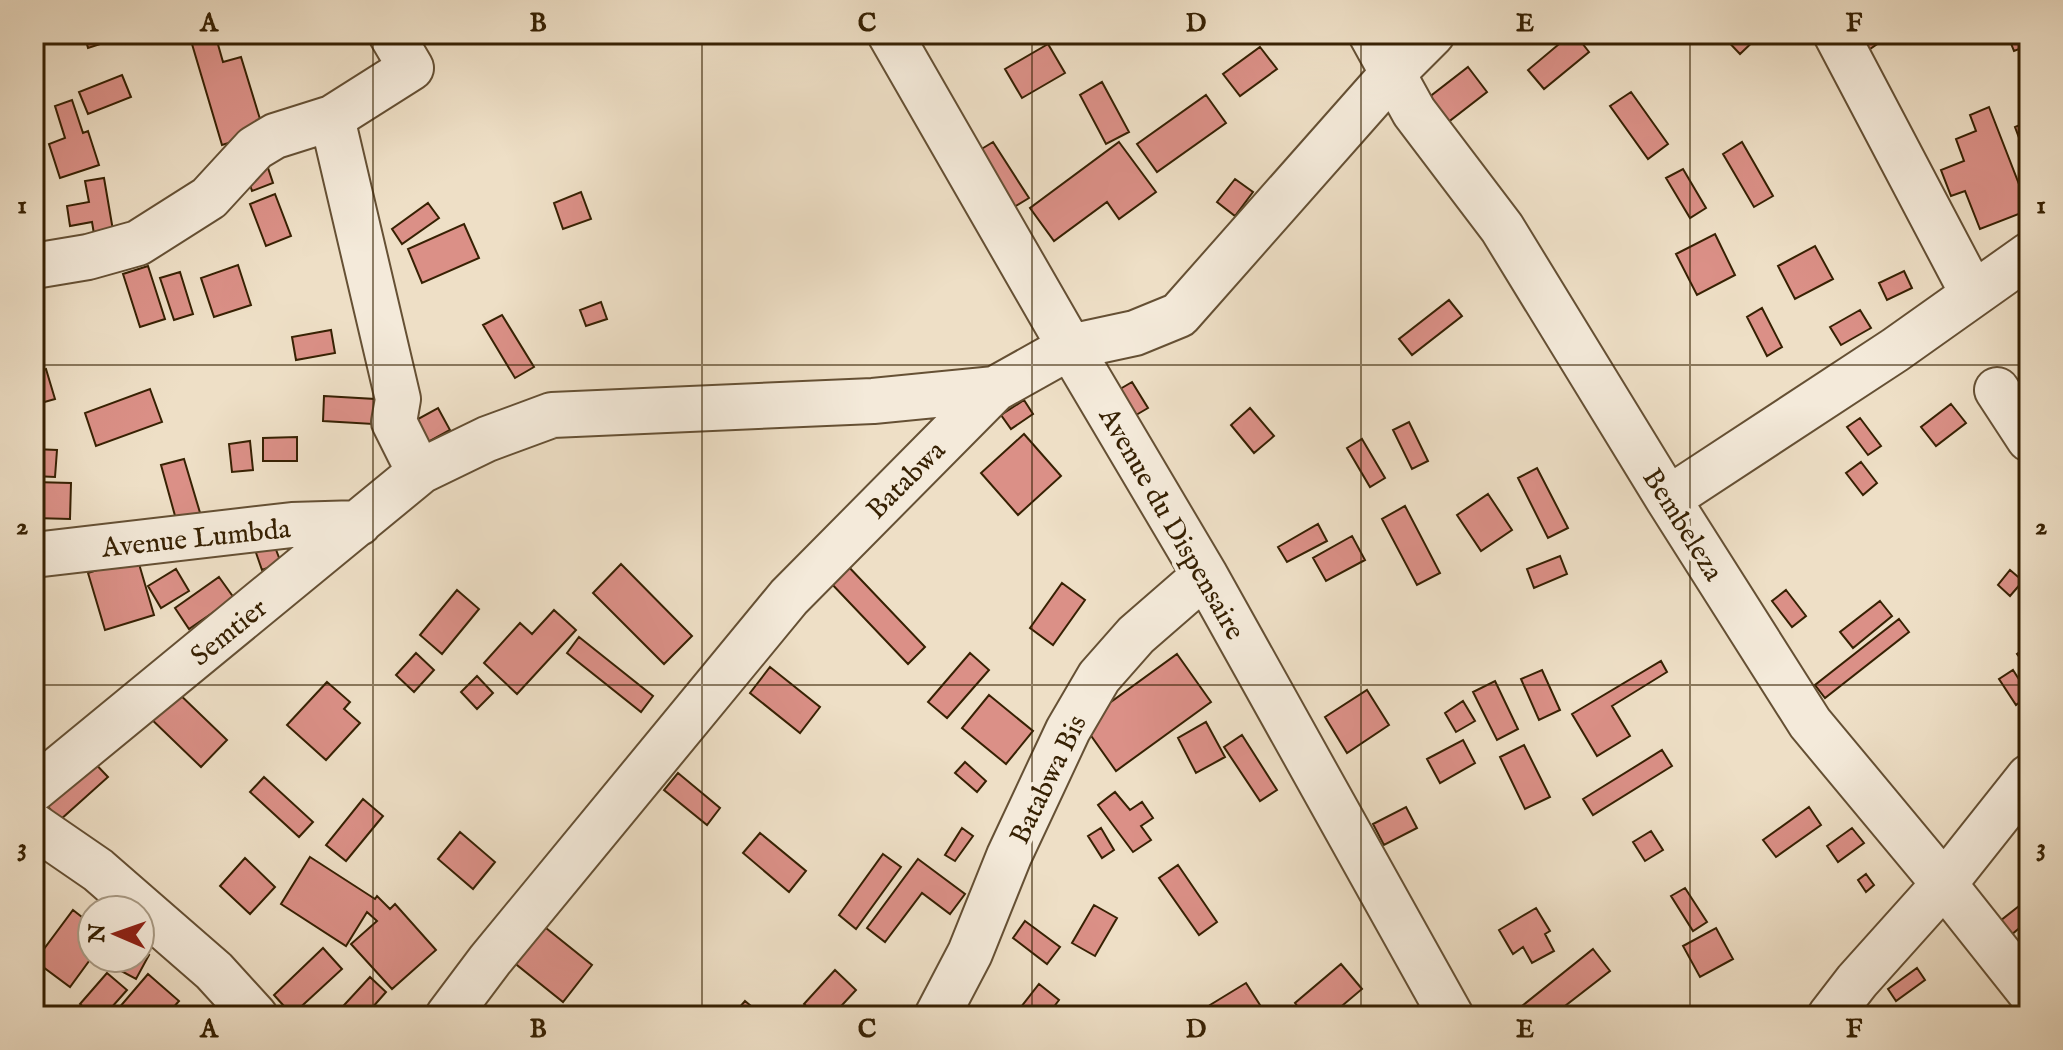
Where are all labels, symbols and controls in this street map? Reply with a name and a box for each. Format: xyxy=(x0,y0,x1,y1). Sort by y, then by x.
text: A xyxy=(199,7,219,40)
text: B xyxy=(529,7,547,40)
text: C xyxy=(858,7,877,40)
text: D xyxy=(1186,7,1207,40)
text: E xyxy=(1516,7,1534,40)
text: F xyxy=(1846,7,1863,40)
text: 1 xyxy=(17,189,27,222)
text: 1 xyxy=(2036,189,2046,222)
street label: Avenue du Dispensaire xyxy=(1090,401,1252,647)
street label: Batabwa xyxy=(860,433,954,528)
street label: Bembeleza xyxy=(1634,463,1731,589)
text: 2 xyxy=(16,510,28,543)
text: 2 xyxy=(2035,510,2047,543)
street label: Avenue Lumbda xyxy=(99,512,293,567)
street label: Semtier xyxy=(184,591,275,674)
street label: Batabwa Bis xyxy=(1003,710,1096,850)
text: 3 xyxy=(17,831,27,864)
text: 3 xyxy=(2036,831,2046,864)
north arrow xyxy=(76,894,156,974)
text: N xyxy=(84,923,112,944)
text: A xyxy=(199,1013,219,1046)
text: B xyxy=(529,1013,547,1046)
text: C xyxy=(858,1013,877,1046)
text: D xyxy=(1186,1013,1207,1046)
text: E xyxy=(1516,1013,1534,1046)
text: F xyxy=(1846,1013,1863,1046)

